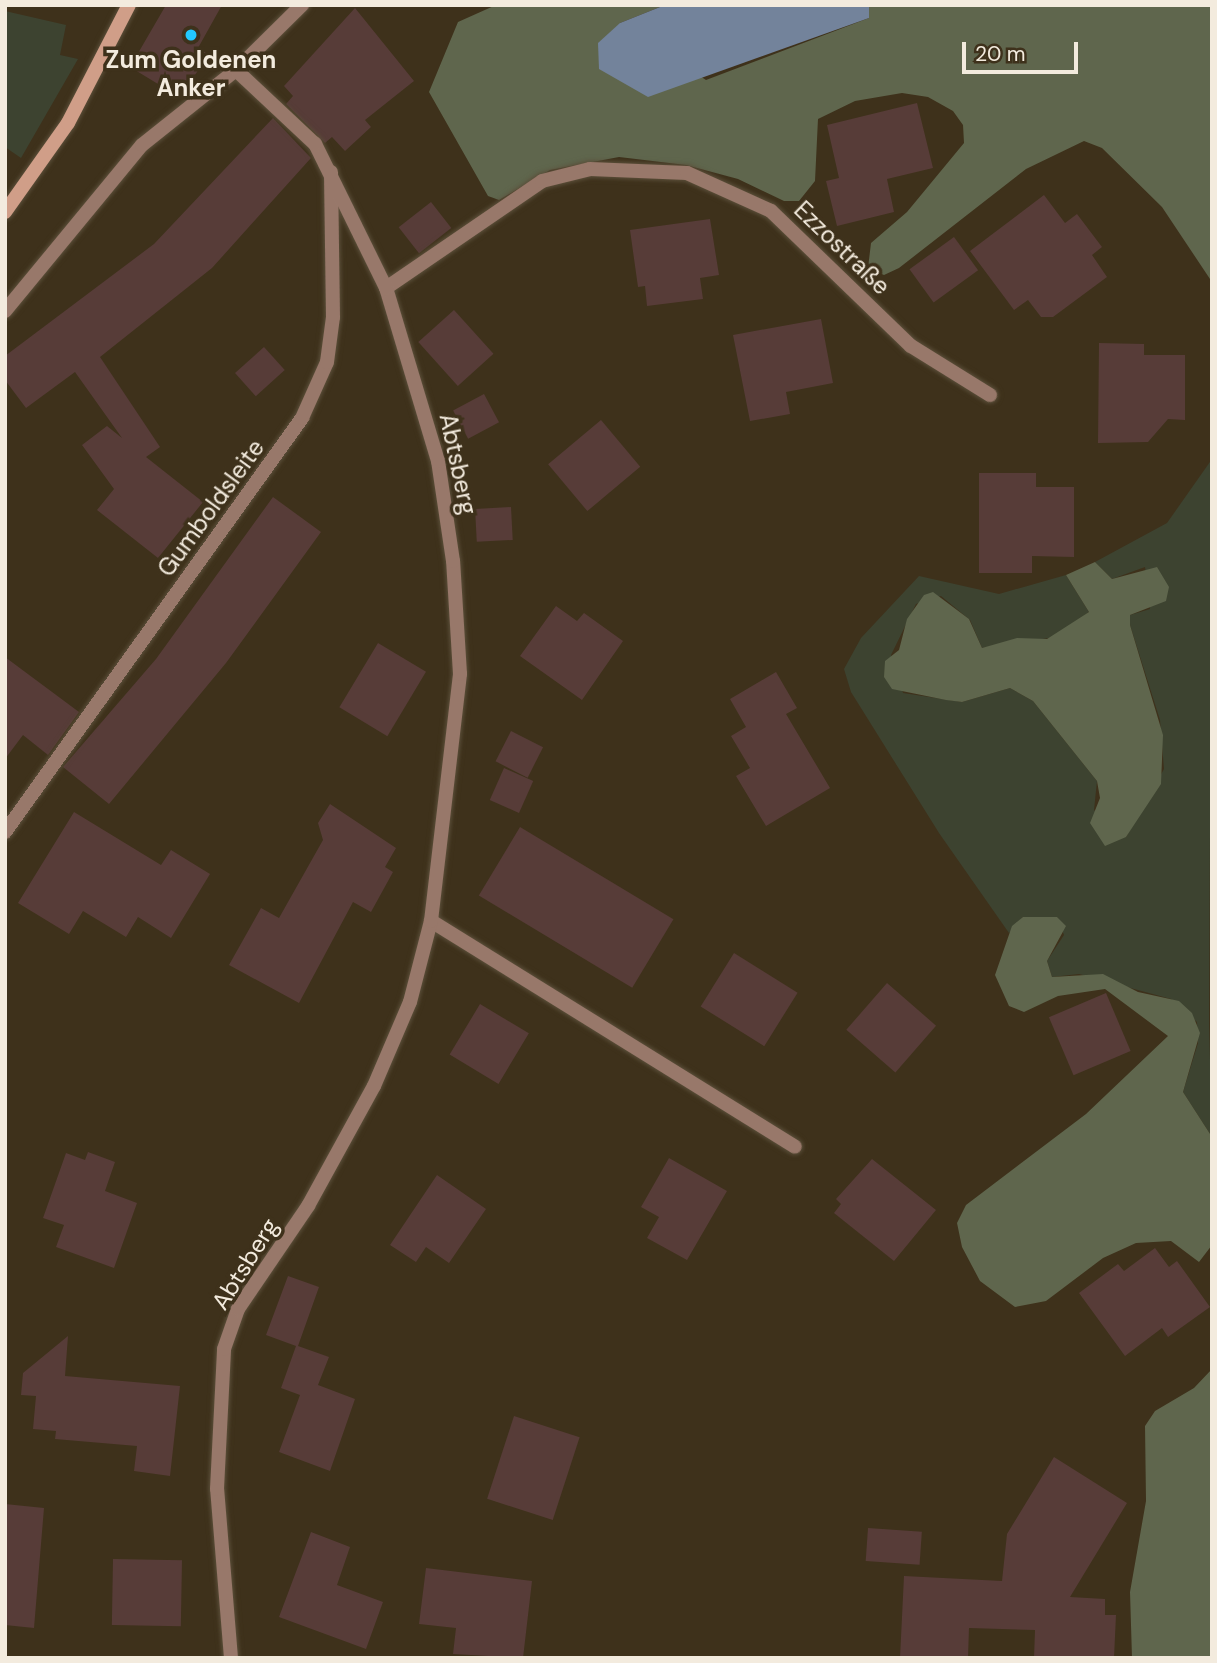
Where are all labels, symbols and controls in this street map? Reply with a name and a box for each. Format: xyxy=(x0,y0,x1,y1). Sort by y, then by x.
marker: Zum Goldenen Anker xyxy=(183,27,199,43)
scale bar xyxy=(965,28,1080,72)
text: 20 m xyxy=(975,40,1026,68)
place label: Zum Goldenen Anker xyxy=(106,46,276,102)
street label: Ezzostraße xyxy=(788,195,896,301)
street label: Abtsberg xyxy=(433,411,483,517)
street label: Gumboldsleite xyxy=(152,434,270,582)
street label: Abtsberg xyxy=(206,1213,284,1315)

